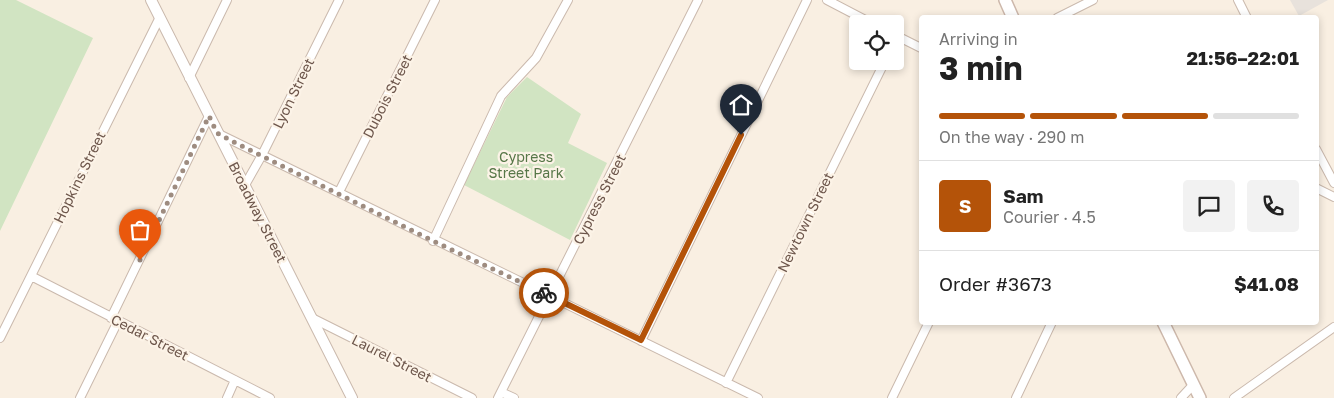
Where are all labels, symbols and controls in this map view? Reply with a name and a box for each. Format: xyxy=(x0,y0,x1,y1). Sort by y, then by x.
map controls xyxy=(849,15,904,70)
button: locate xyxy=(849,15,904,70)
text: Arriving in xyxy=(939,29,1018,49)
text: 21:56–22:01 xyxy=(1186,46,1299,69)
text: 3 min xyxy=(939,49,1023,87)
street label: Dubois Street xyxy=(359,51,415,141)
street label: Lyon Street xyxy=(269,55,317,131)
pin xyxy=(720,84,762,135)
icon: home xyxy=(727,91,755,119)
text: On the way · 290 m xyxy=(939,127,1084,147)
street label: Hopkins Street xyxy=(49,128,109,226)
park label: Cypress Street Park xyxy=(488,148,564,181)
street label: Cypress Street xyxy=(569,151,629,247)
street label: Broadway Street xyxy=(225,159,291,265)
street label: Newtown Street xyxy=(773,169,837,275)
button: chat xyxy=(1183,180,1235,232)
button: phone xyxy=(1247,180,1299,232)
text: Sam xyxy=(1003,184,1043,207)
text: S xyxy=(959,194,971,217)
text: Courier · 4.5 xyxy=(1003,207,1096,227)
pin xyxy=(119,209,161,260)
icon: bag xyxy=(126,216,154,244)
courier xyxy=(519,268,569,318)
text: Order #3673 xyxy=(939,272,1052,295)
text: $41.08 xyxy=(1234,272,1299,295)
icon: bike xyxy=(530,279,558,307)
street label: Cedar Street xyxy=(108,310,192,364)
street label: Laurel Street xyxy=(349,331,435,385)

